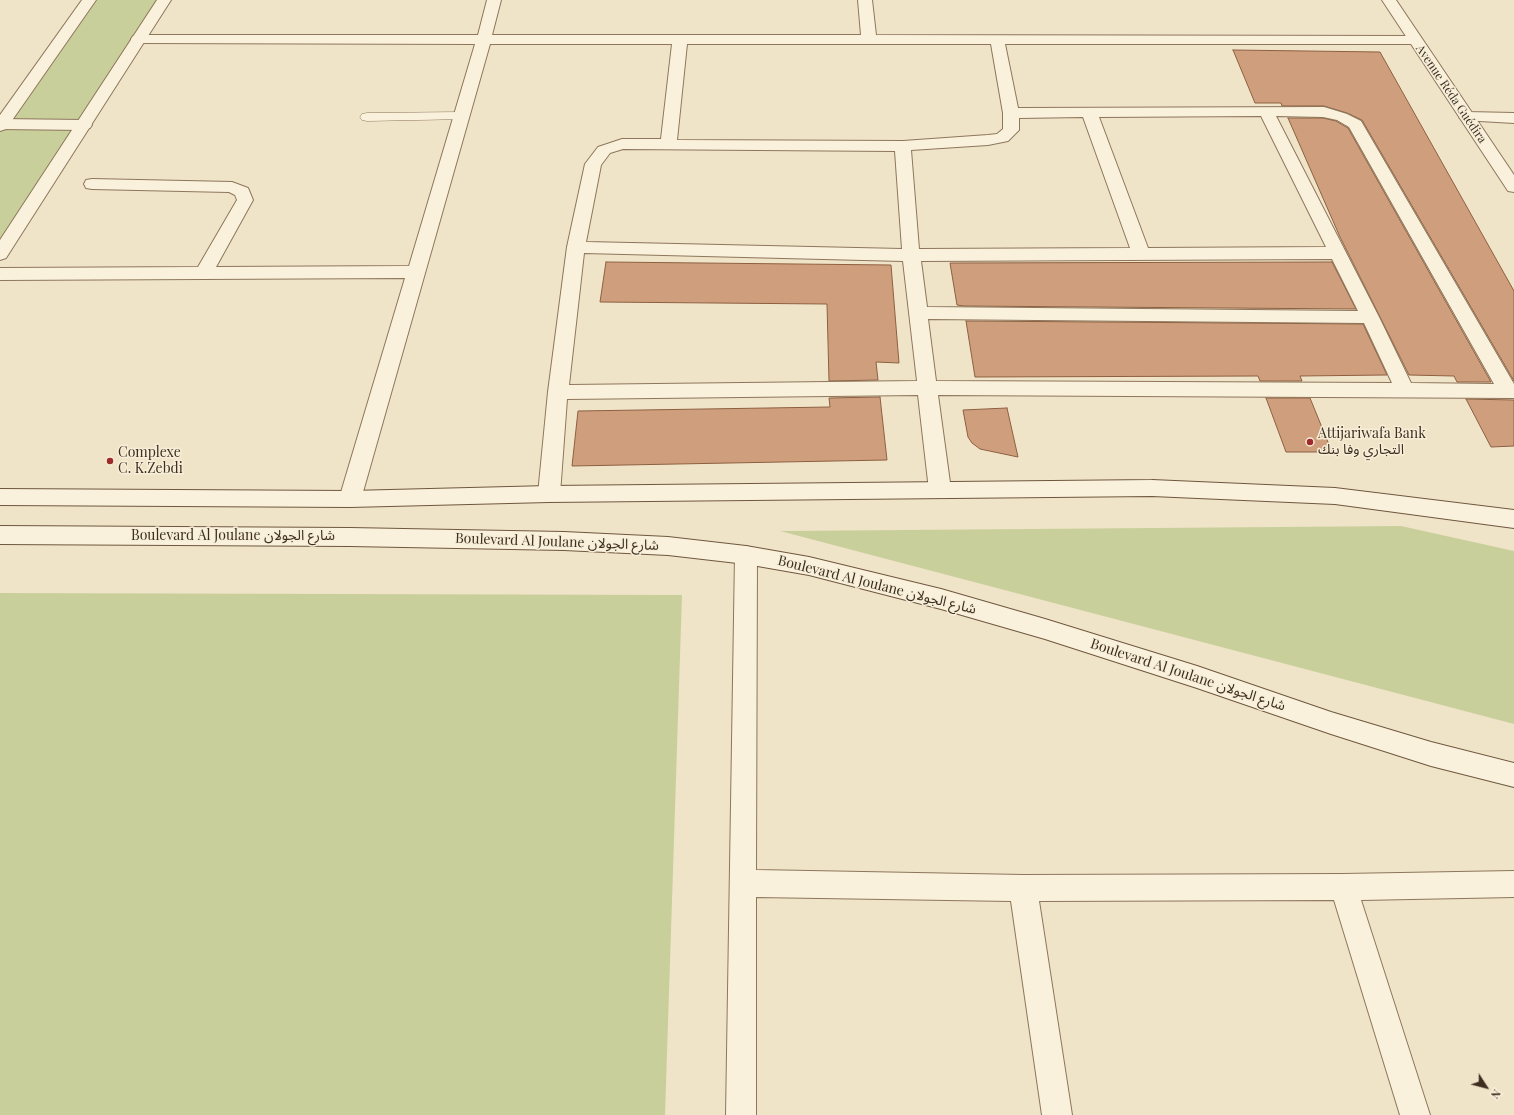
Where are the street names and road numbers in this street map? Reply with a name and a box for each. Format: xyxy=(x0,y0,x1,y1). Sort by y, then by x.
street label: Avenue Réda Guédira xyxy=(1413,42,1489,146)
street label: Boulevard Al Joulane شارع الجولان xyxy=(131,528,335,544)
street label: Boulevard Al Joulane شارع الجولان xyxy=(455,530,659,554)
street label: Boulevard Al Joulane شارع الجولان xyxy=(776,552,978,618)
street label: Boulevard Al Joulane شارع الجولان xyxy=(1088,635,1288,715)

